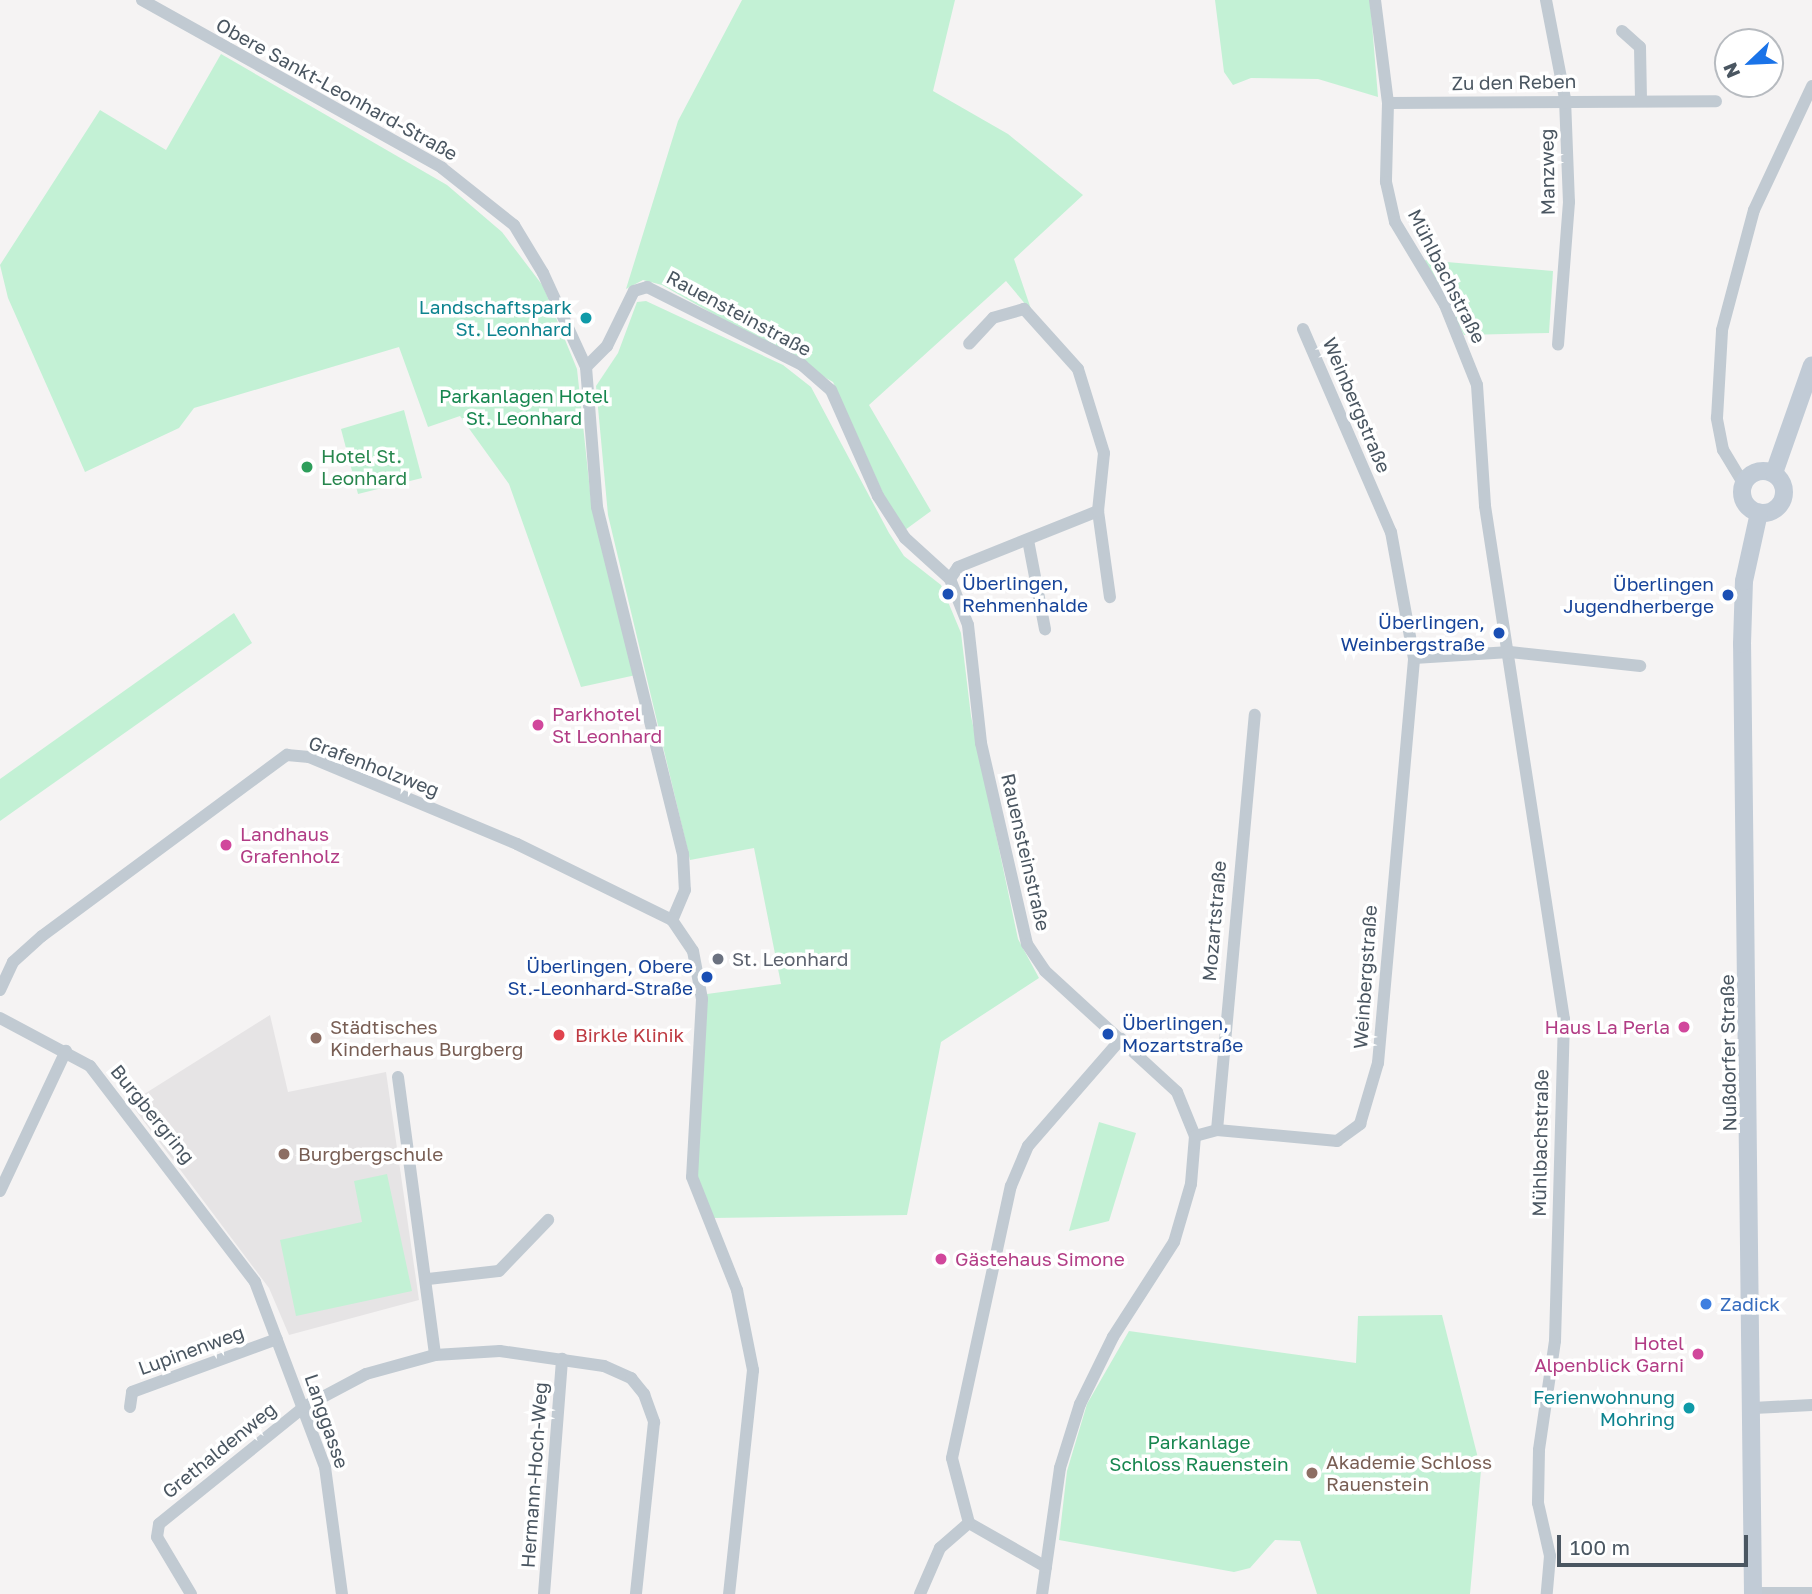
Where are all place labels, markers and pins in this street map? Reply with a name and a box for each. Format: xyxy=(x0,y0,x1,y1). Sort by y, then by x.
place label: Landschaftspark St. Leonhard xyxy=(419,296,572,340)
marker: Landschaftspark St. Leonhard xyxy=(578,310,594,326)
place label: Hotel St. Leonhard xyxy=(321,445,407,489)
marker: Hotel St. Leonhard xyxy=(299,459,315,475)
place label: Überlingen, Rehmenhalde xyxy=(962,572,1088,616)
place label: Überlingen Jugendherberge xyxy=(1563,573,1714,617)
marker: Überlingen, Rehmenhalde xyxy=(940,586,956,602)
marker: Überlingen Jugendherberge xyxy=(1720,587,1736,603)
place label: Überlingen, Weinbergstraße xyxy=(1340,611,1485,655)
marker: Überlingen, Weinbergstraße xyxy=(1491,625,1507,641)
place label: Parkhotel St Leonhard xyxy=(552,703,662,747)
marker: Parkhotel St Leonhard xyxy=(530,717,546,733)
place label: Landhaus Grafenholz xyxy=(240,823,340,867)
marker: Landhaus Grafenholz xyxy=(218,837,234,853)
place label: St. Leonhard xyxy=(732,948,848,970)
marker: St. Leonhard xyxy=(710,951,726,967)
place label: Überlingen, Obere St.-Leonhard-Straße xyxy=(507,955,693,999)
marker: Überlingen, Obere St.-Leonhard-Straße xyxy=(699,969,715,985)
place label: Überlingen, Mozartstraße xyxy=(1122,1012,1243,1056)
place label: Städtisches Kinderhaus Burgberg xyxy=(330,1016,523,1060)
place label: Haus La Perla xyxy=(1545,1016,1670,1038)
marker: Haus La Perla xyxy=(1676,1019,1692,1035)
place label: Birkle Klinik xyxy=(575,1024,684,1046)
marker: Birkle Klinik xyxy=(549,1025,569,1045)
marker: Überlingen, Mozartstraße xyxy=(1100,1026,1116,1042)
marker: Städtisches Kinderhaus Burgberg xyxy=(308,1030,324,1046)
place label: Burgbergschule xyxy=(298,1143,443,1165)
marker: Burgbergschule xyxy=(276,1146,292,1162)
place label: Gästehaus Simone xyxy=(955,1248,1125,1270)
marker: Gästehaus Simone xyxy=(933,1251,949,1267)
place label: Zadick xyxy=(1720,1293,1780,1315)
marker: Zadick xyxy=(1698,1296,1714,1312)
place label: Hotel Alpenblick Garni xyxy=(1534,1332,1684,1376)
marker: Hotel Alpenblick Garni xyxy=(1690,1346,1706,1362)
place label: Ferienwohnung Mohring xyxy=(1533,1386,1675,1430)
marker: Ferienwohnung Mohring xyxy=(1681,1400,1697,1416)
place label: Akademie Schloss Rauenstein xyxy=(1326,1451,1492,1495)
marker: Akademie Schloss Rauenstein xyxy=(1304,1465,1320,1481)

